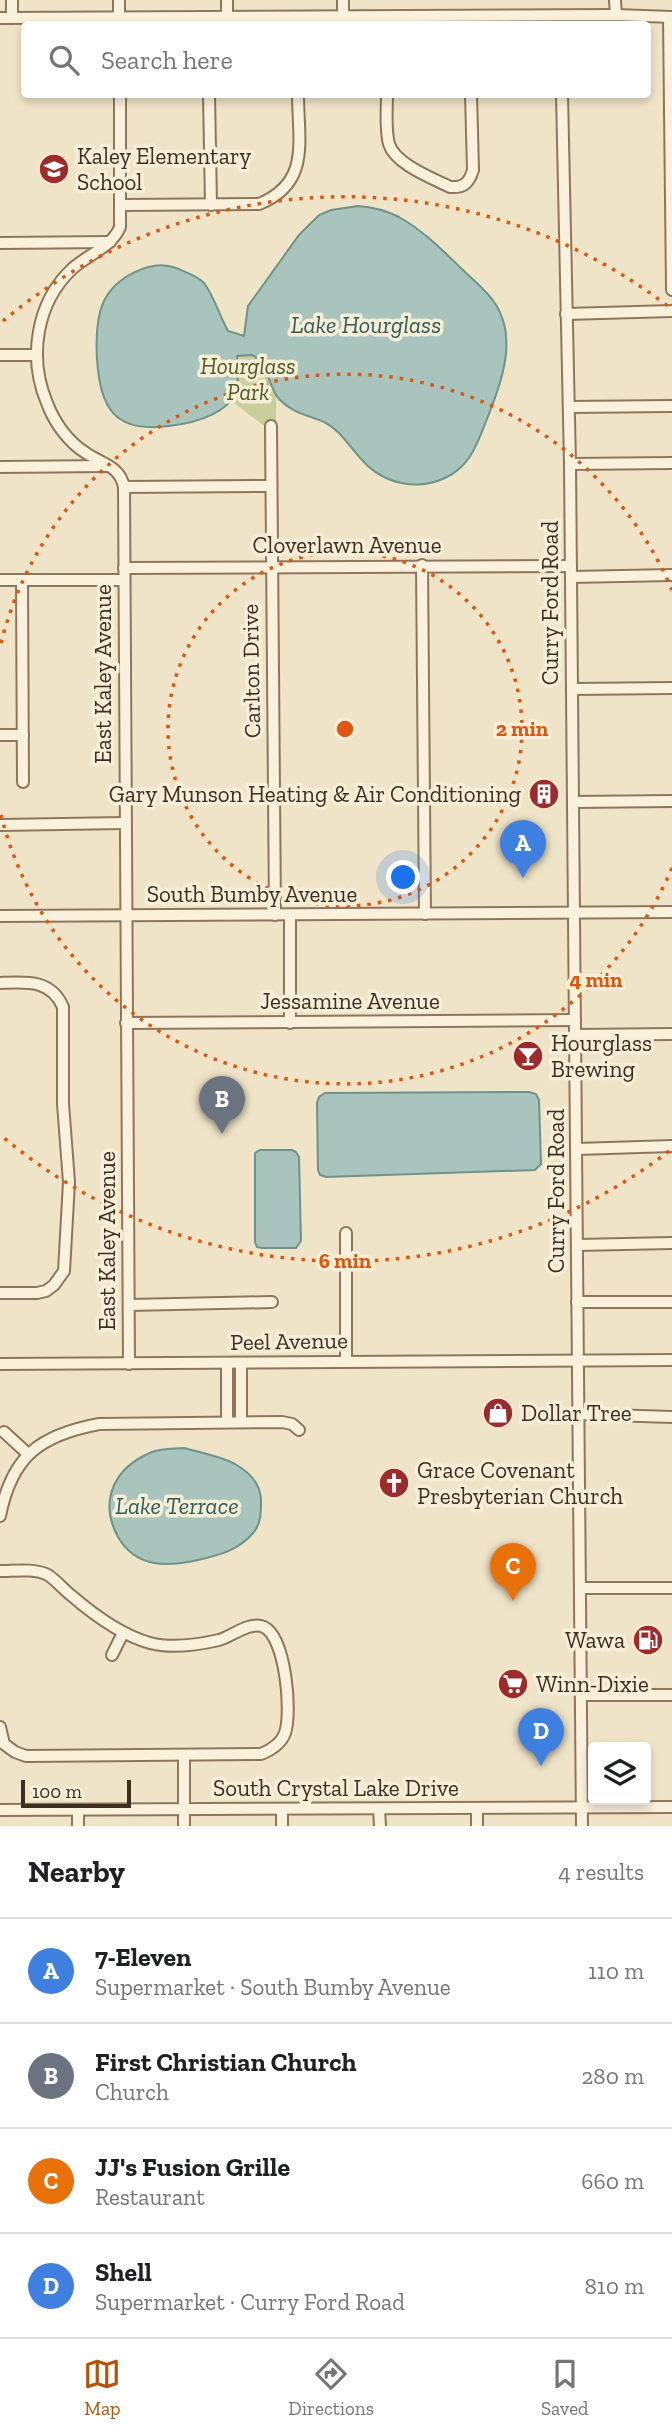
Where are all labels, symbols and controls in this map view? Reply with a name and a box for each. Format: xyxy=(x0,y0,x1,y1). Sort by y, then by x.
search box xyxy=(21,21,651,98)
icon: search xyxy=(45,41,83,79)
text: Search here xyxy=(101,44,233,76)
place label: Kaley Elementary School xyxy=(77,142,251,196)
school or university icon: Kaley Elementary School xyxy=(37,152,71,186)
water label: Lake Hourglass xyxy=(291,310,441,339)
park label: Hourglass Park xyxy=(200,352,296,406)
street label: Curry Ford Road xyxy=(536,520,564,685)
street label: Cloverlawn Avenue xyxy=(252,531,442,559)
street label: East Kaley Avenue xyxy=(89,584,117,764)
street label: Carlton Drive xyxy=(236,604,266,738)
text: 2 min xyxy=(496,716,549,741)
centre of rings xyxy=(333,717,357,741)
building icon: Gary Munson Heating & Air Conditioning xyxy=(527,777,561,811)
place label: Gary Munson Heating & Air Conditioning xyxy=(109,780,521,808)
pin: A xyxy=(500,820,546,878)
your location xyxy=(386,860,420,894)
street label: South Bumby Avenue xyxy=(147,880,357,908)
text: 4 min xyxy=(569,967,623,992)
street label: Jessamine Avenue xyxy=(260,987,440,1015)
place label: Hourglass Brewing xyxy=(551,1029,652,1083)
bar icon: Hourglass Brewing xyxy=(511,1039,545,1073)
pin: B xyxy=(199,1076,245,1134)
street label: Curry Ford Road xyxy=(542,1108,570,1273)
street label: East Kaley Avenue xyxy=(93,1151,121,1331)
text: 6 min xyxy=(319,1248,372,1273)
street label: Peel Avenue xyxy=(230,1326,348,1356)
shop icon: Dollar Tree xyxy=(481,1396,515,1430)
place label: Dollar Tree xyxy=(521,1399,632,1427)
place label: Grace Covenant Presbyterian Church xyxy=(417,1456,623,1510)
church icon: Grace Covenant Presbyterian Church xyxy=(377,1466,411,1500)
water label: Lake Terrace xyxy=(115,1491,239,1520)
pin: C xyxy=(490,1543,536,1601)
fuel station icon: Wawa xyxy=(631,1623,665,1657)
place label: Wawa xyxy=(565,1626,625,1654)
supermarket icon: Winn-Dixie xyxy=(496,1667,530,1701)
place label: Winn-Dixie xyxy=(536,1670,649,1698)
pin: D xyxy=(518,1708,564,1766)
map controls xyxy=(588,1742,651,1805)
button: layers xyxy=(588,1742,651,1805)
street label: South Crystal Lake Drive xyxy=(213,1774,459,1802)
scale bar xyxy=(21,1777,131,1809)
text: 100 m xyxy=(32,1780,82,1803)
text: Nearby xyxy=(28,1854,125,1890)
text: 4 results xyxy=(558,1858,644,1886)
text: 7-Eleven xyxy=(95,1941,192,1973)
text: A xyxy=(43,1957,59,1985)
text: 110 m xyxy=(588,1957,644,1985)
text: Supermarket · South Bumby Avenue xyxy=(95,1973,451,2001)
text: First Christian Church xyxy=(95,2046,357,2078)
text: B xyxy=(44,2062,58,2090)
text: 280 m xyxy=(581,2062,644,2090)
text: Church xyxy=(95,2078,169,2106)
text: JJ's Fusion Grille xyxy=(95,2151,290,2183)
text: C xyxy=(44,2167,58,2195)
text: 660 m xyxy=(581,2167,644,2195)
text: Restaurant xyxy=(95,2183,205,2211)
text: Shell xyxy=(95,2256,152,2288)
text: D xyxy=(43,2272,59,2300)
text: 810 m xyxy=(584,2272,644,2300)
text: Supermarket · Curry Ford Road xyxy=(95,2288,405,2316)
tab: Map xyxy=(83,2355,121,2420)
tab: Directions xyxy=(288,2355,374,2420)
tab: Saved xyxy=(541,2355,589,2420)

